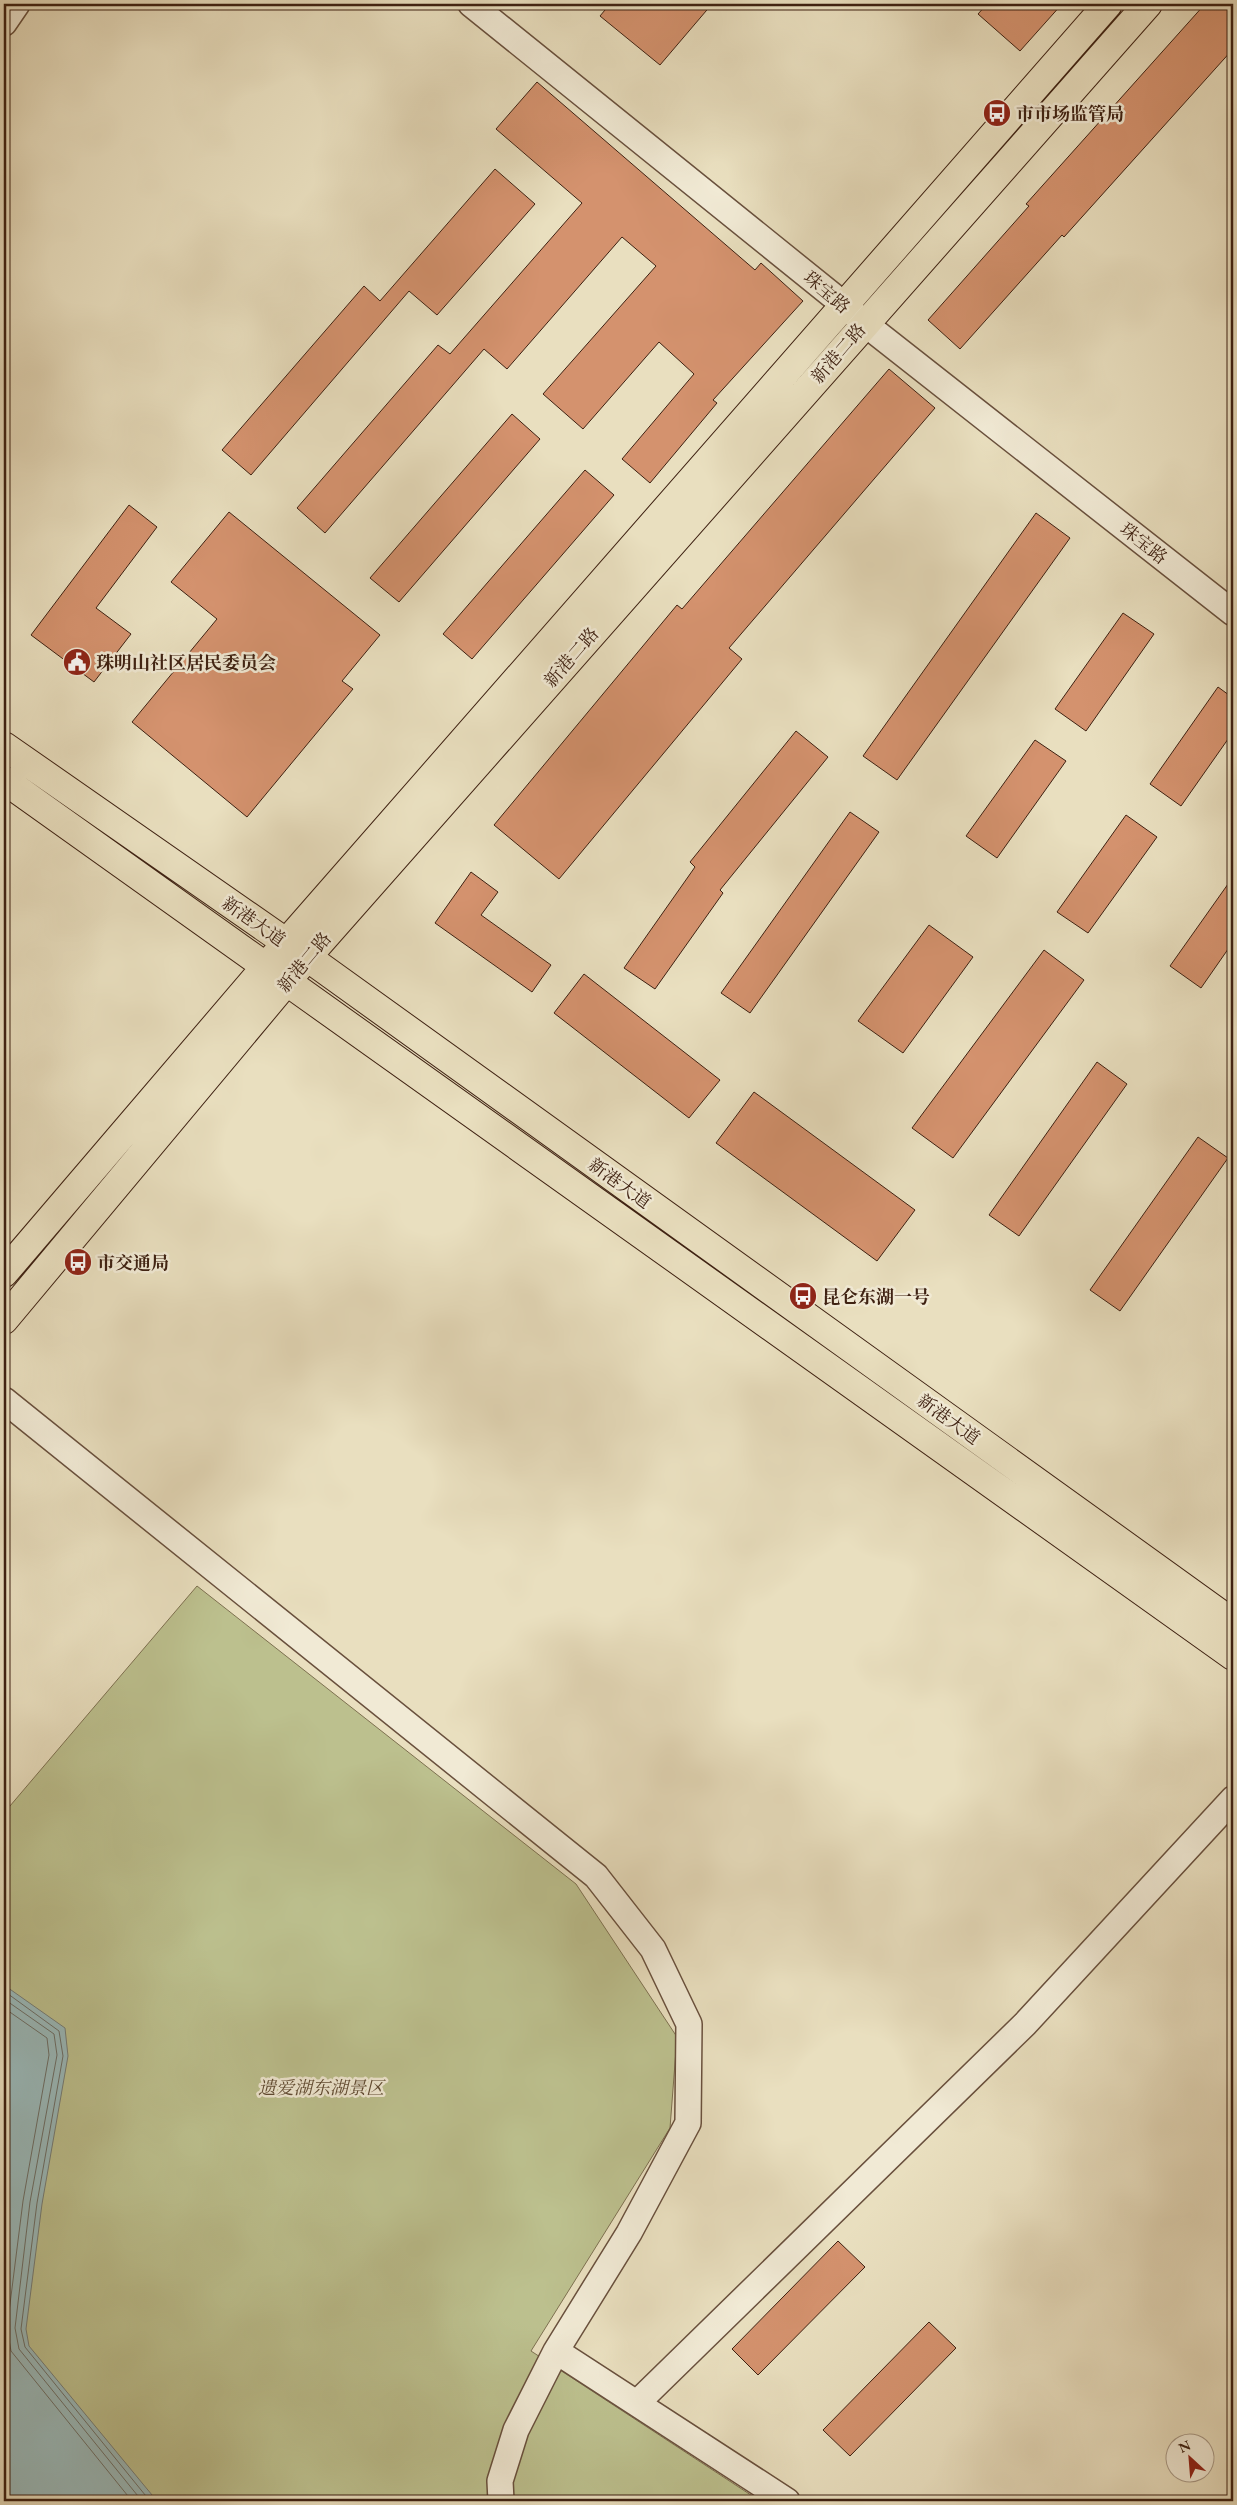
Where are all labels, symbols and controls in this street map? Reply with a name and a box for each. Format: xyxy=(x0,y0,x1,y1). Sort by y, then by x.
bus stop icon: 市市场监管局 xyxy=(982,98,1012,128)
place label: 市市场监管局 xyxy=(1016,102,1124,125)
street label: 珠宝路 xyxy=(799,266,855,318)
street label: 新港二路 xyxy=(806,318,870,388)
street label: 珠宝路 xyxy=(1116,517,1172,569)
street label: 新港二路 xyxy=(539,622,603,692)
public building icon: 珠明山社区居民委员会 xyxy=(62,647,92,677)
place label: 珠明山社区居民委员会 xyxy=(96,651,276,674)
street label: 新港大道 xyxy=(218,891,290,951)
street label: 新港二路 xyxy=(272,927,336,997)
street label: 新港大道 xyxy=(584,1153,656,1213)
bus stop icon: 市交通局 xyxy=(63,1247,93,1277)
place label: 市交通局 xyxy=(97,1251,169,1274)
bus stop icon: 昆仑东湖一号 xyxy=(788,1281,818,1311)
place label: 昆仑东湖一号 xyxy=(822,1285,930,1308)
street label: 新港大道 xyxy=(913,1389,985,1449)
park label: 遗爱湖东湖景区 xyxy=(258,2076,386,2099)
north arrow xyxy=(1164,2432,1214,2482)
text: N xyxy=(1175,2435,1194,2457)

